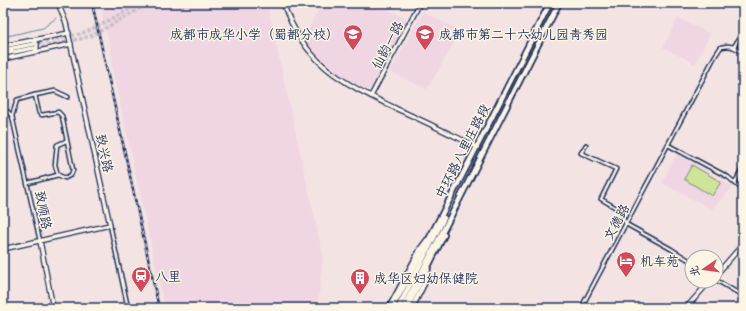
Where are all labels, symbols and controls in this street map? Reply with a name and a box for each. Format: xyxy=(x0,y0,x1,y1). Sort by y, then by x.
street label: 仙韵一路 xyxy=(367,18,406,72)
school or university icon: 成都市成华小学（蜀都分校） xyxy=(342,23,364,51)
school or university icon: 成都市第二十六幼儿园青秀园 xyxy=(414,23,436,51)
place label: 成都市成华小学（蜀都分校） xyxy=(170,25,339,42)
place label: 成都市第二十六幼儿园青秀园 xyxy=(439,25,608,42)
street label: 中环路八里庄路段 xyxy=(430,101,493,201)
street label: 致兴路 xyxy=(93,132,118,174)
street label: 致顺路 xyxy=(32,189,57,231)
street label: 文德路 xyxy=(599,201,632,243)
north arrow xyxy=(684,249,724,289)
hotel icon: 机车苑 xyxy=(615,250,637,278)
place label: 机车苑 xyxy=(640,252,679,269)
text: 北 xyxy=(685,264,702,278)
station icon: 八里 xyxy=(130,265,152,293)
place label: 八里 xyxy=(155,267,181,284)
building icon: 成华区妇幼保健院 xyxy=(349,267,371,295)
place label: 成华区妇幼保健院 xyxy=(374,269,478,286)

